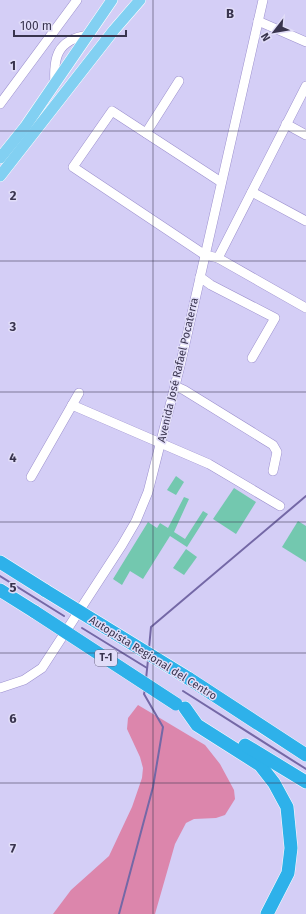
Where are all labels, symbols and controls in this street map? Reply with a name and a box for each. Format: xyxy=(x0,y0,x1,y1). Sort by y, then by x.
text: B xyxy=(226,6,234,21)
scale bar xyxy=(14,12,126,38)
north arrow xyxy=(254,12,294,52)
text: 100 m xyxy=(20,19,52,33)
text: N xyxy=(258,30,273,43)
text: 1 xyxy=(10,58,16,73)
text: 2 xyxy=(10,188,17,203)
street label: Avenida José Rafael Pocaterra xyxy=(155,296,201,444)
text: 3 xyxy=(9,319,17,334)
text: 4 xyxy=(9,450,17,465)
text: 5 xyxy=(10,580,17,595)
street label: Autopista Regional del Centro xyxy=(87,613,219,703)
road number: T-1 xyxy=(95,650,117,666)
text: 6 xyxy=(9,711,17,726)
text: 7 xyxy=(10,841,16,856)

